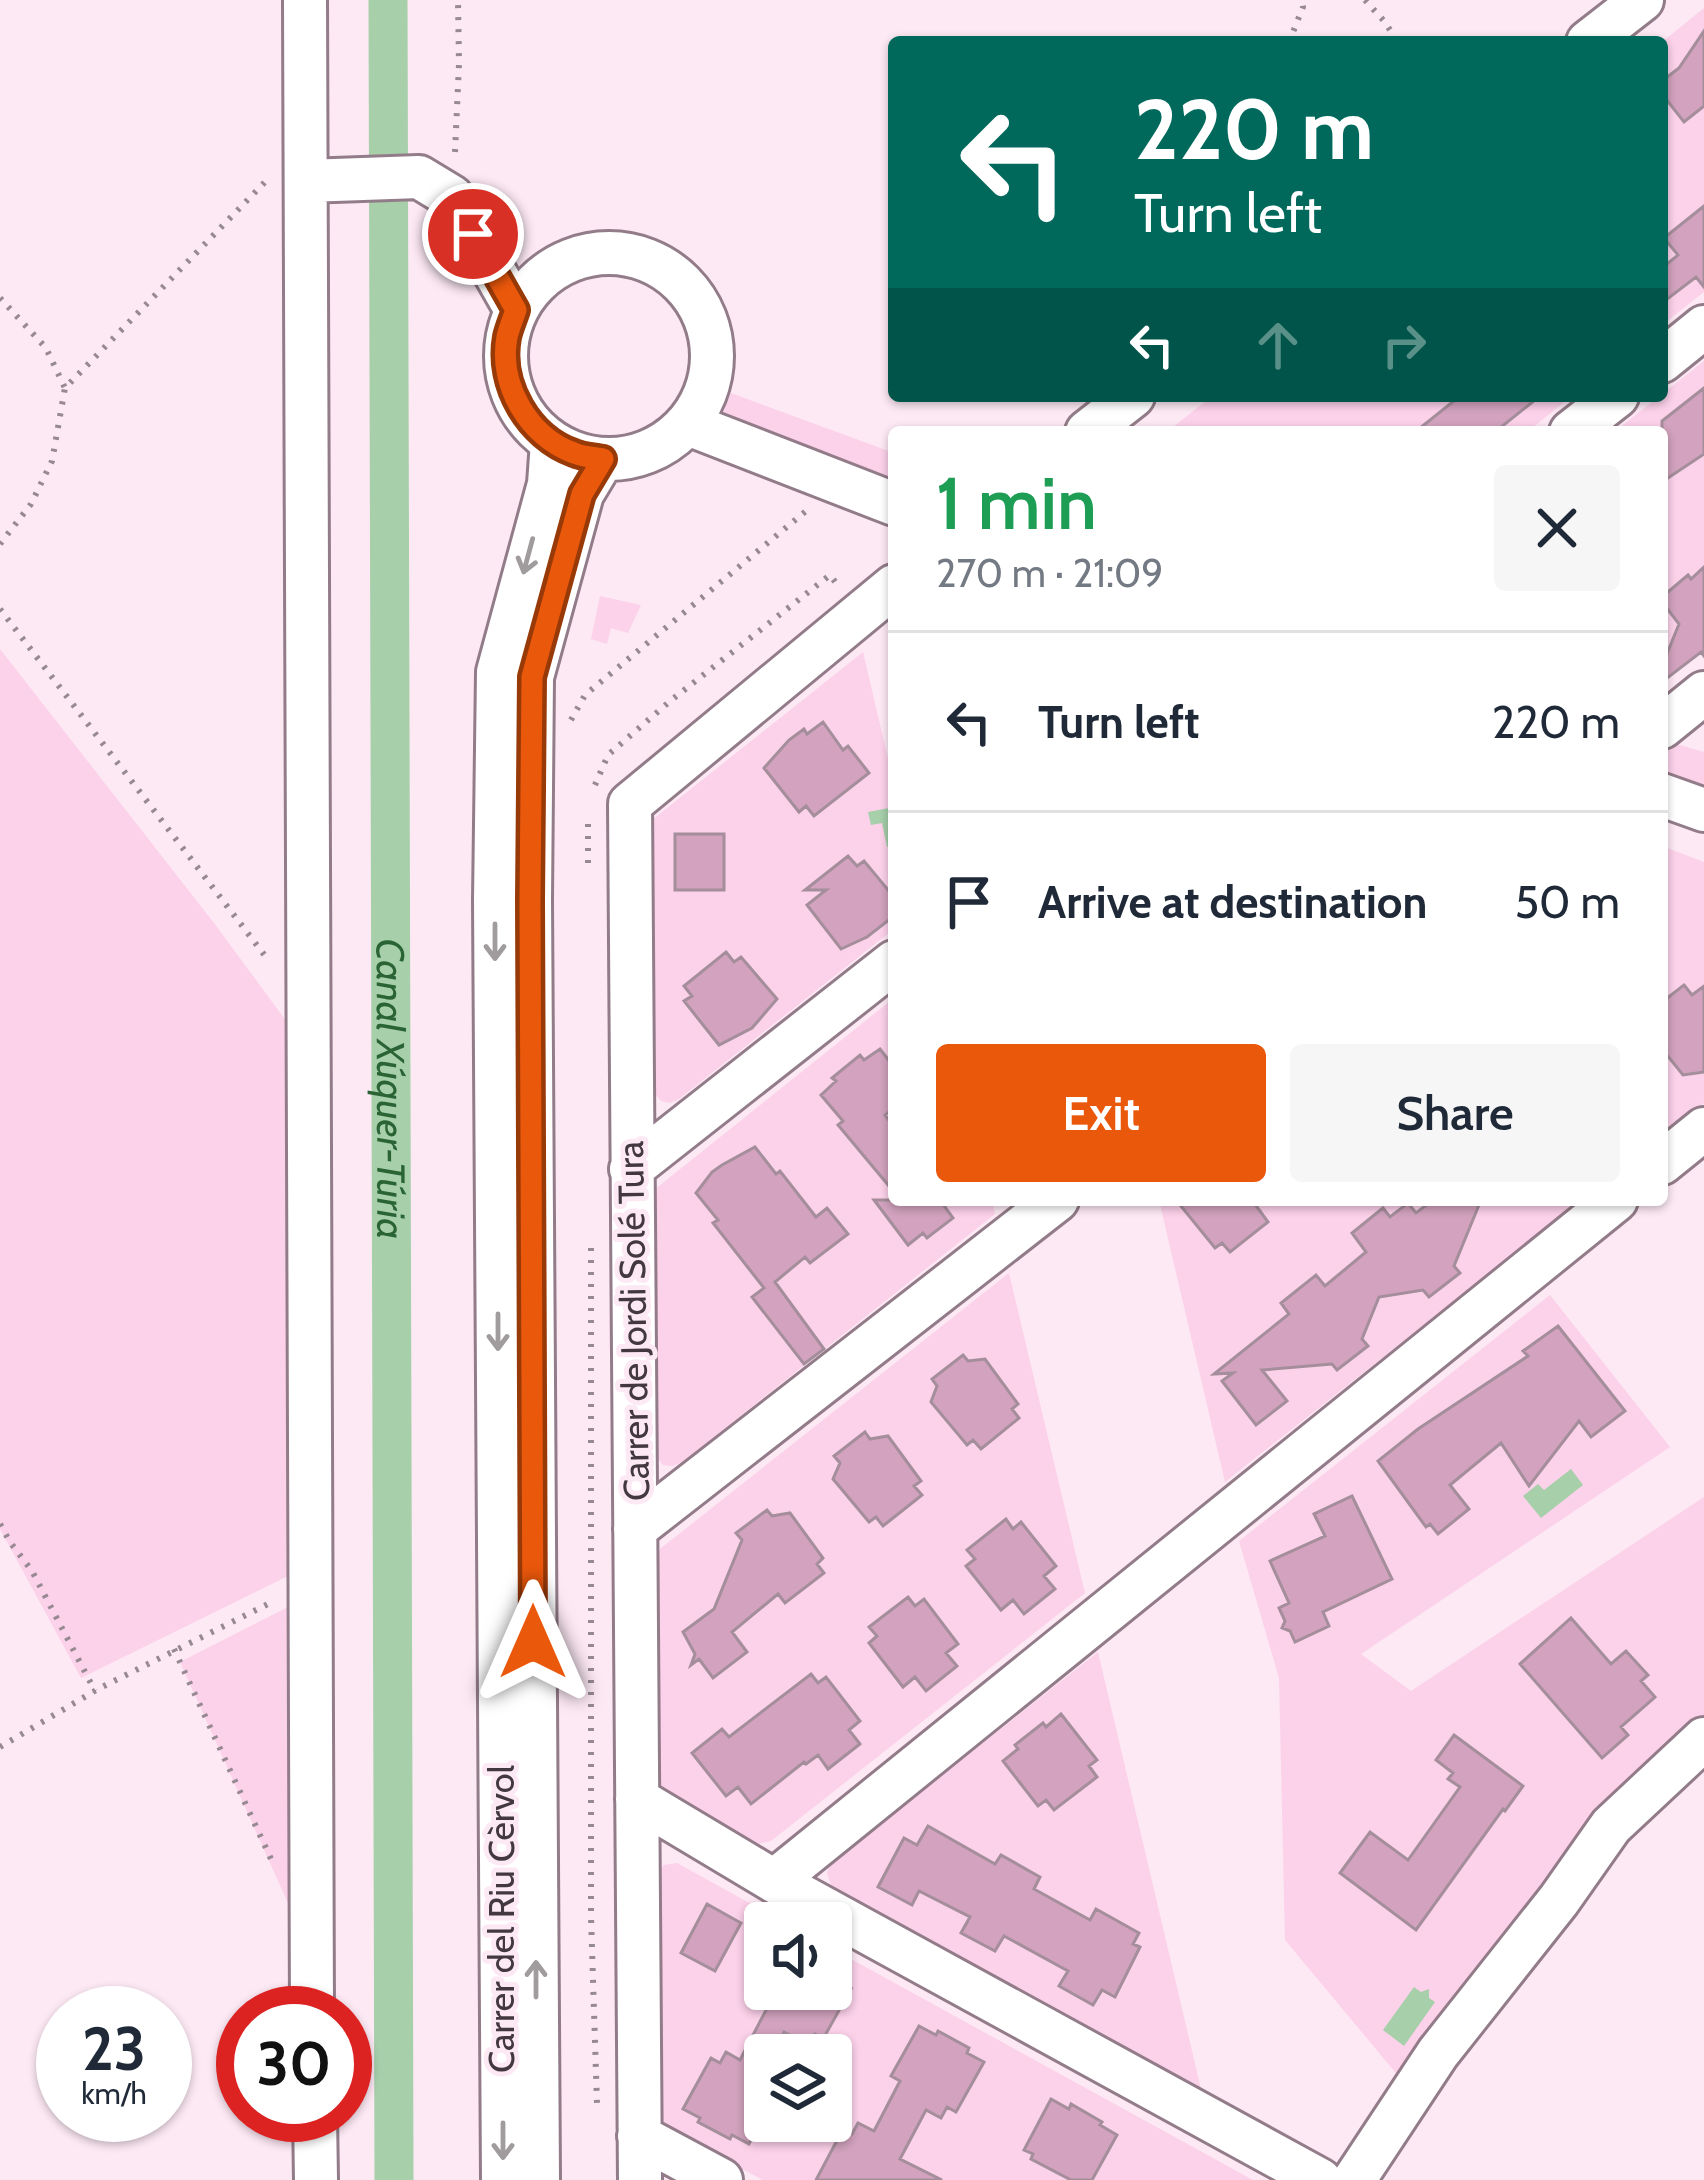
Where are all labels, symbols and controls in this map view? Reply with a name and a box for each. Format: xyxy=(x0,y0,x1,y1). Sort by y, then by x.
text: 220 m xyxy=(1134,78,1374,180)
icon: left xyxy=(936,84,1092,240)
text: Turn left xyxy=(1134,180,1322,246)
pin xyxy=(422,183,524,285)
icon: arrive xyxy=(440,201,506,267)
icon: left xyxy=(1119,312,1185,378)
icon: ahead xyxy=(1245,312,1311,378)
icon: right xyxy=(1371,312,1437,378)
text: 1 min xyxy=(936,460,1097,547)
button: close xyxy=(1494,465,1620,591)
one-way arrow xyxy=(516,536,538,574)
text: 270 m · 21:09 xyxy=(936,549,1163,597)
icon: left xyxy=(936,689,1002,755)
text: Turn left xyxy=(1038,695,1200,749)
text: 220 m xyxy=(1492,695,1620,749)
icon: arrive xyxy=(936,869,1002,935)
text: Arrive at destination xyxy=(1038,875,1427,929)
text: 50 m xyxy=(1515,875,1620,929)
one-way arrow xyxy=(484,922,506,961)
water label: Canal Xúquer-Túria xyxy=(367,938,415,1240)
button: Exit xyxy=(936,1044,1266,1182)
button: Share xyxy=(1290,1044,1620,1182)
street label: Carrer de Jordi Solé Tura xyxy=(608,1141,658,1501)
one-way arrow xyxy=(487,1312,509,1351)
position arrow xyxy=(470,1579,596,1705)
street label: Carrer del Riu Cèrvol xyxy=(479,1765,523,2073)
map controls xyxy=(744,1902,852,2142)
button: sound xyxy=(744,1902,852,2010)
one-way arrow xyxy=(525,1960,548,1999)
speed limit sign: 30 xyxy=(216,1986,372,2142)
text: 23 xyxy=(82,2012,146,2085)
button: layers xyxy=(744,2034,852,2142)
text: km/h xyxy=(81,2075,147,2112)
one-way arrow xyxy=(492,2121,514,2160)

